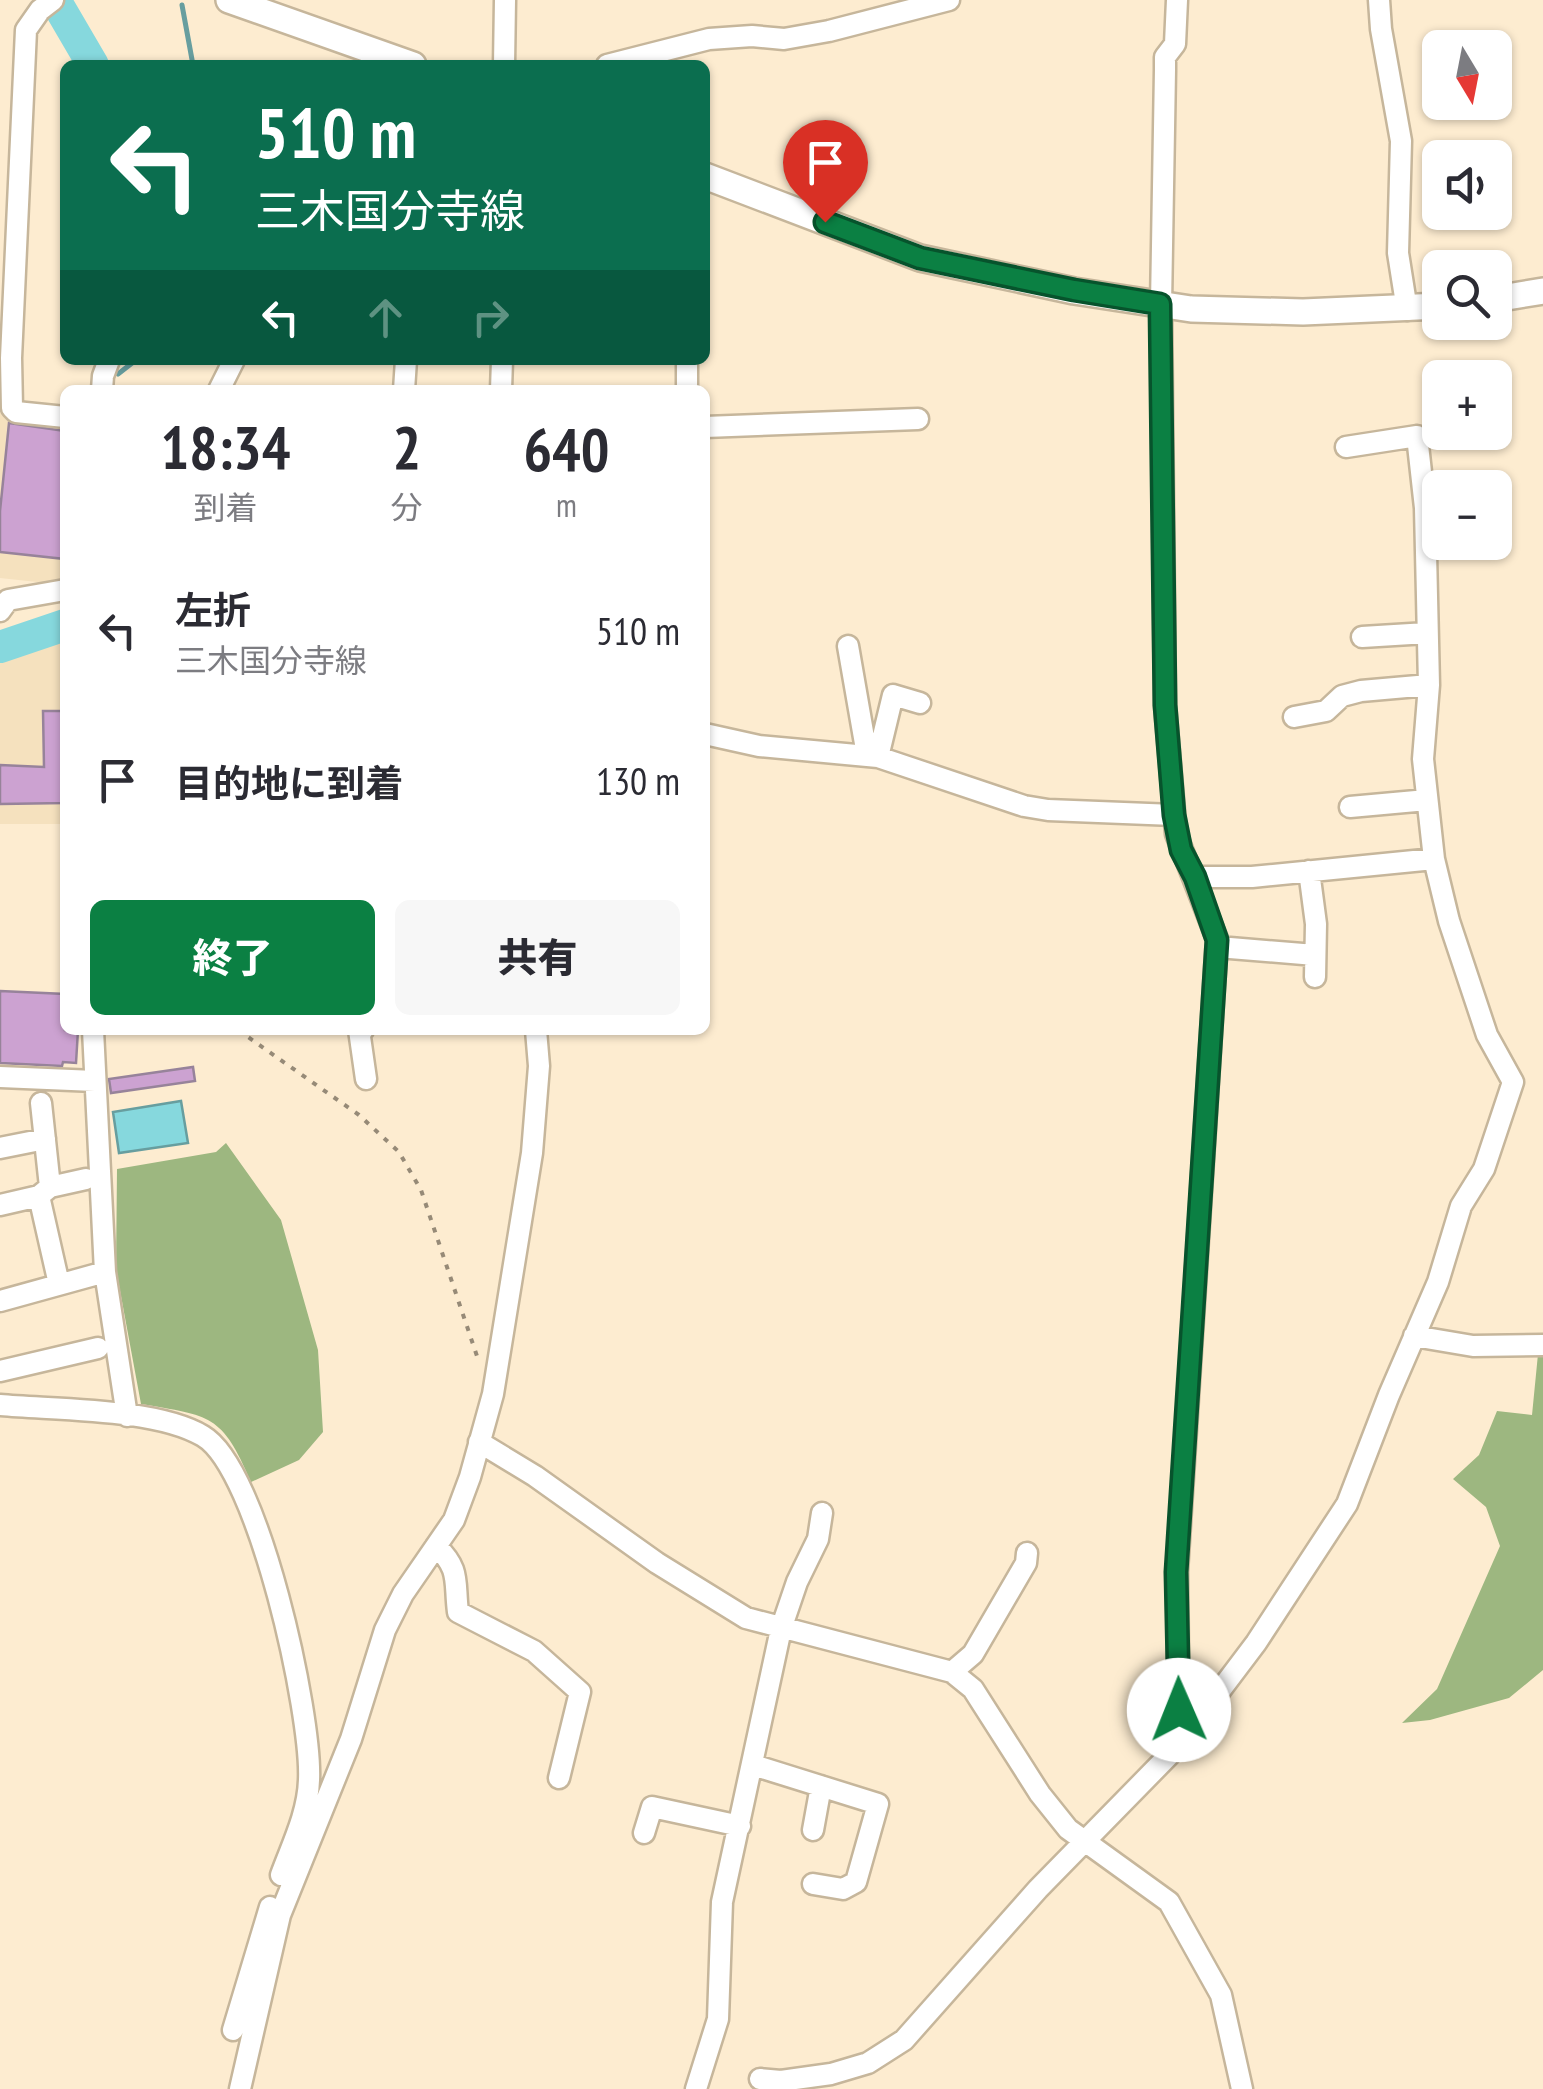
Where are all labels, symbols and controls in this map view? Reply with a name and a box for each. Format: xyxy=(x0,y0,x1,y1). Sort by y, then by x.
north arrow xyxy=(1422,30,1512,120)
map controls xyxy=(1422,30,1512,560)
text: 510 m xyxy=(255,87,416,177)
icon: left xyxy=(90,100,220,230)
pin xyxy=(783,120,868,223)
icon: arrive xyxy=(798,135,853,190)
button: sound xyxy=(1422,140,1512,230)
text: 三木国分寺線 xyxy=(255,181,525,239)
button: search xyxy=(1422,250,1512,340)
icon: left xyxy=(253,290,308,345)
icon: ahead xyxy=(358,290,413,345)
icon: right xyxy=(463,290,518,345)
button: + xyxy=(1422,360,1512,450)
text: 18:34 xyxy=(161,408,290,486)
text: 2 xyxy=(393,408,421,486)
text: 640 xyxy=(523,410,609,488)
button: − xyxy=(1422,470,1512,560)
text: m xyxy=(556,484,577,526)
text: 到着 xyxy=(193,486,257,528)
text: 分 xyxy=(391,486,423,528)
text: 左折 xyxy=(175,585,251,634)
icon: left xyxy=(90,603,145,658)
text: 510 m xyxy=(596,606,680,655)
text: 三木国分寺線 xyxy=(175,639,367,681)
icon: arrive xyxy=(90,753,145,808)
text: 130 m xyxy=(596,756,680,805)
text: 目的地に到着 xyxy=(175,758,403,807)
button: 終了 xyxy=(90,900,375,1015)
button: 共有 xyxy=(395,900,680,1015)
position arrow xyxy=(1127,1658,1231,1762)

